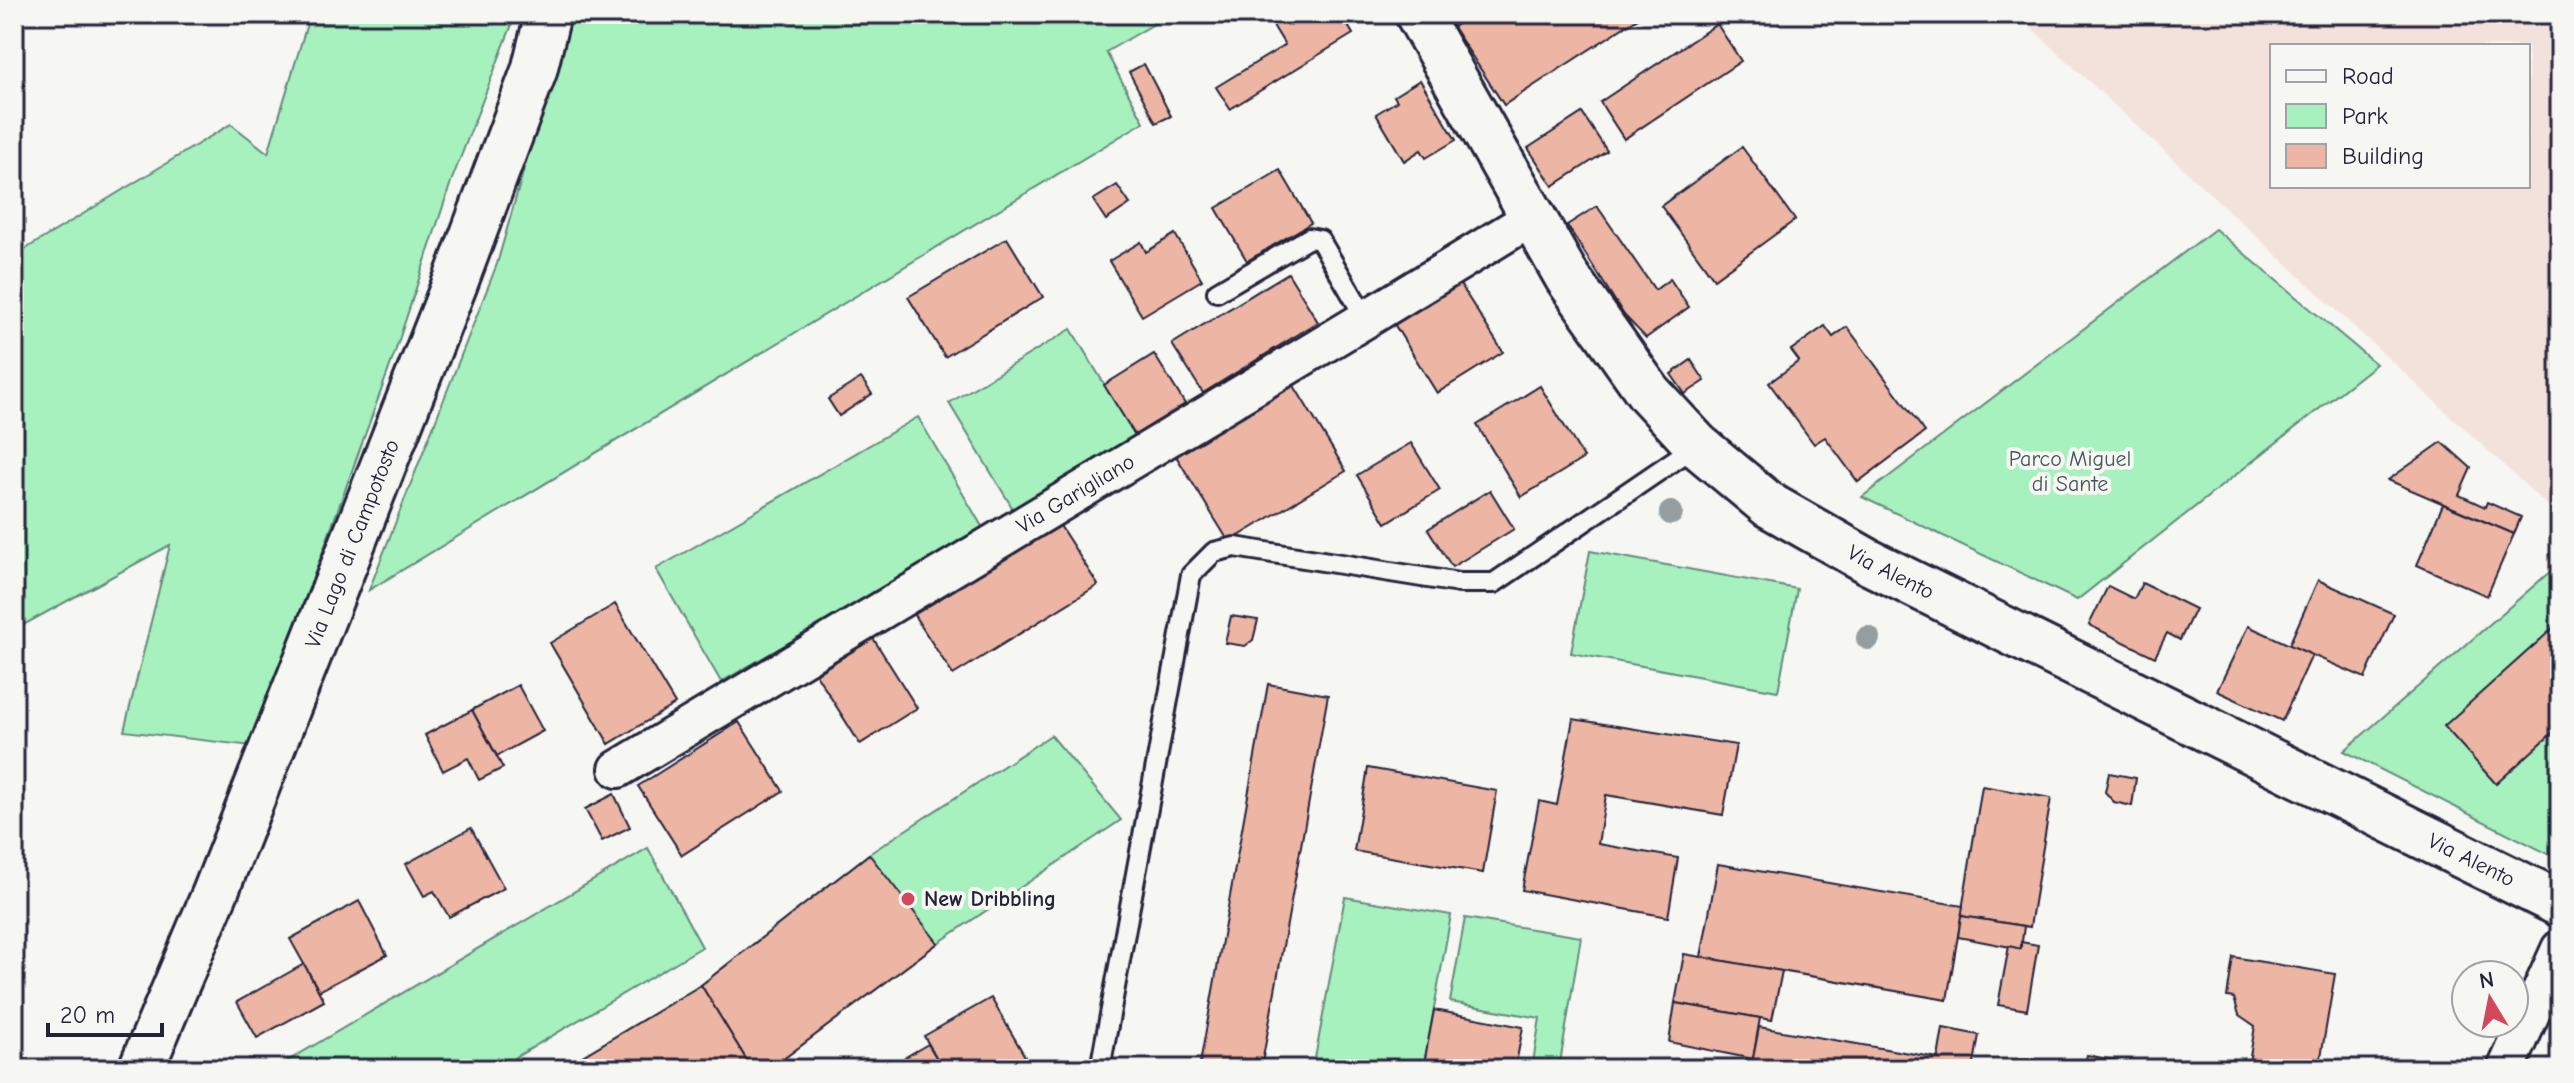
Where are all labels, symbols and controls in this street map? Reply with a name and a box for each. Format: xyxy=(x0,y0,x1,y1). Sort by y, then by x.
legend xyxy=(2270,44,2530,188)
text: Road xyxy=(2342,62,2394,90)
text: Park xyxy=(2342,102,2388,130)
text: Building xyxy=(2342,142,2424,170)
street label: Via Lago di Campotosto xyxy=(300,436,405,652)
park label: Parco Miguel di Sante xyxy=(2009,446,2131,497)
street label: Via Garigliano xyxy=(1012,448,1139,539)
street label: Via Alento xyxy=(1843,539,1938,605)
street label: Via Alento xyxy=(2424,828,2519,893)
place label: New Dribbling xyxy=(924,886,1056,912)
marker: New Dribbling xyxy=(899,890,917,908)
north arrow xyxy=(2450,959,2530,1039)
text: N xyxy=(2477,966,2496,994)
scale bar xyxy=(48,987,162,1037)
text: 20 m xyxy=(60,1001,115,1029)

